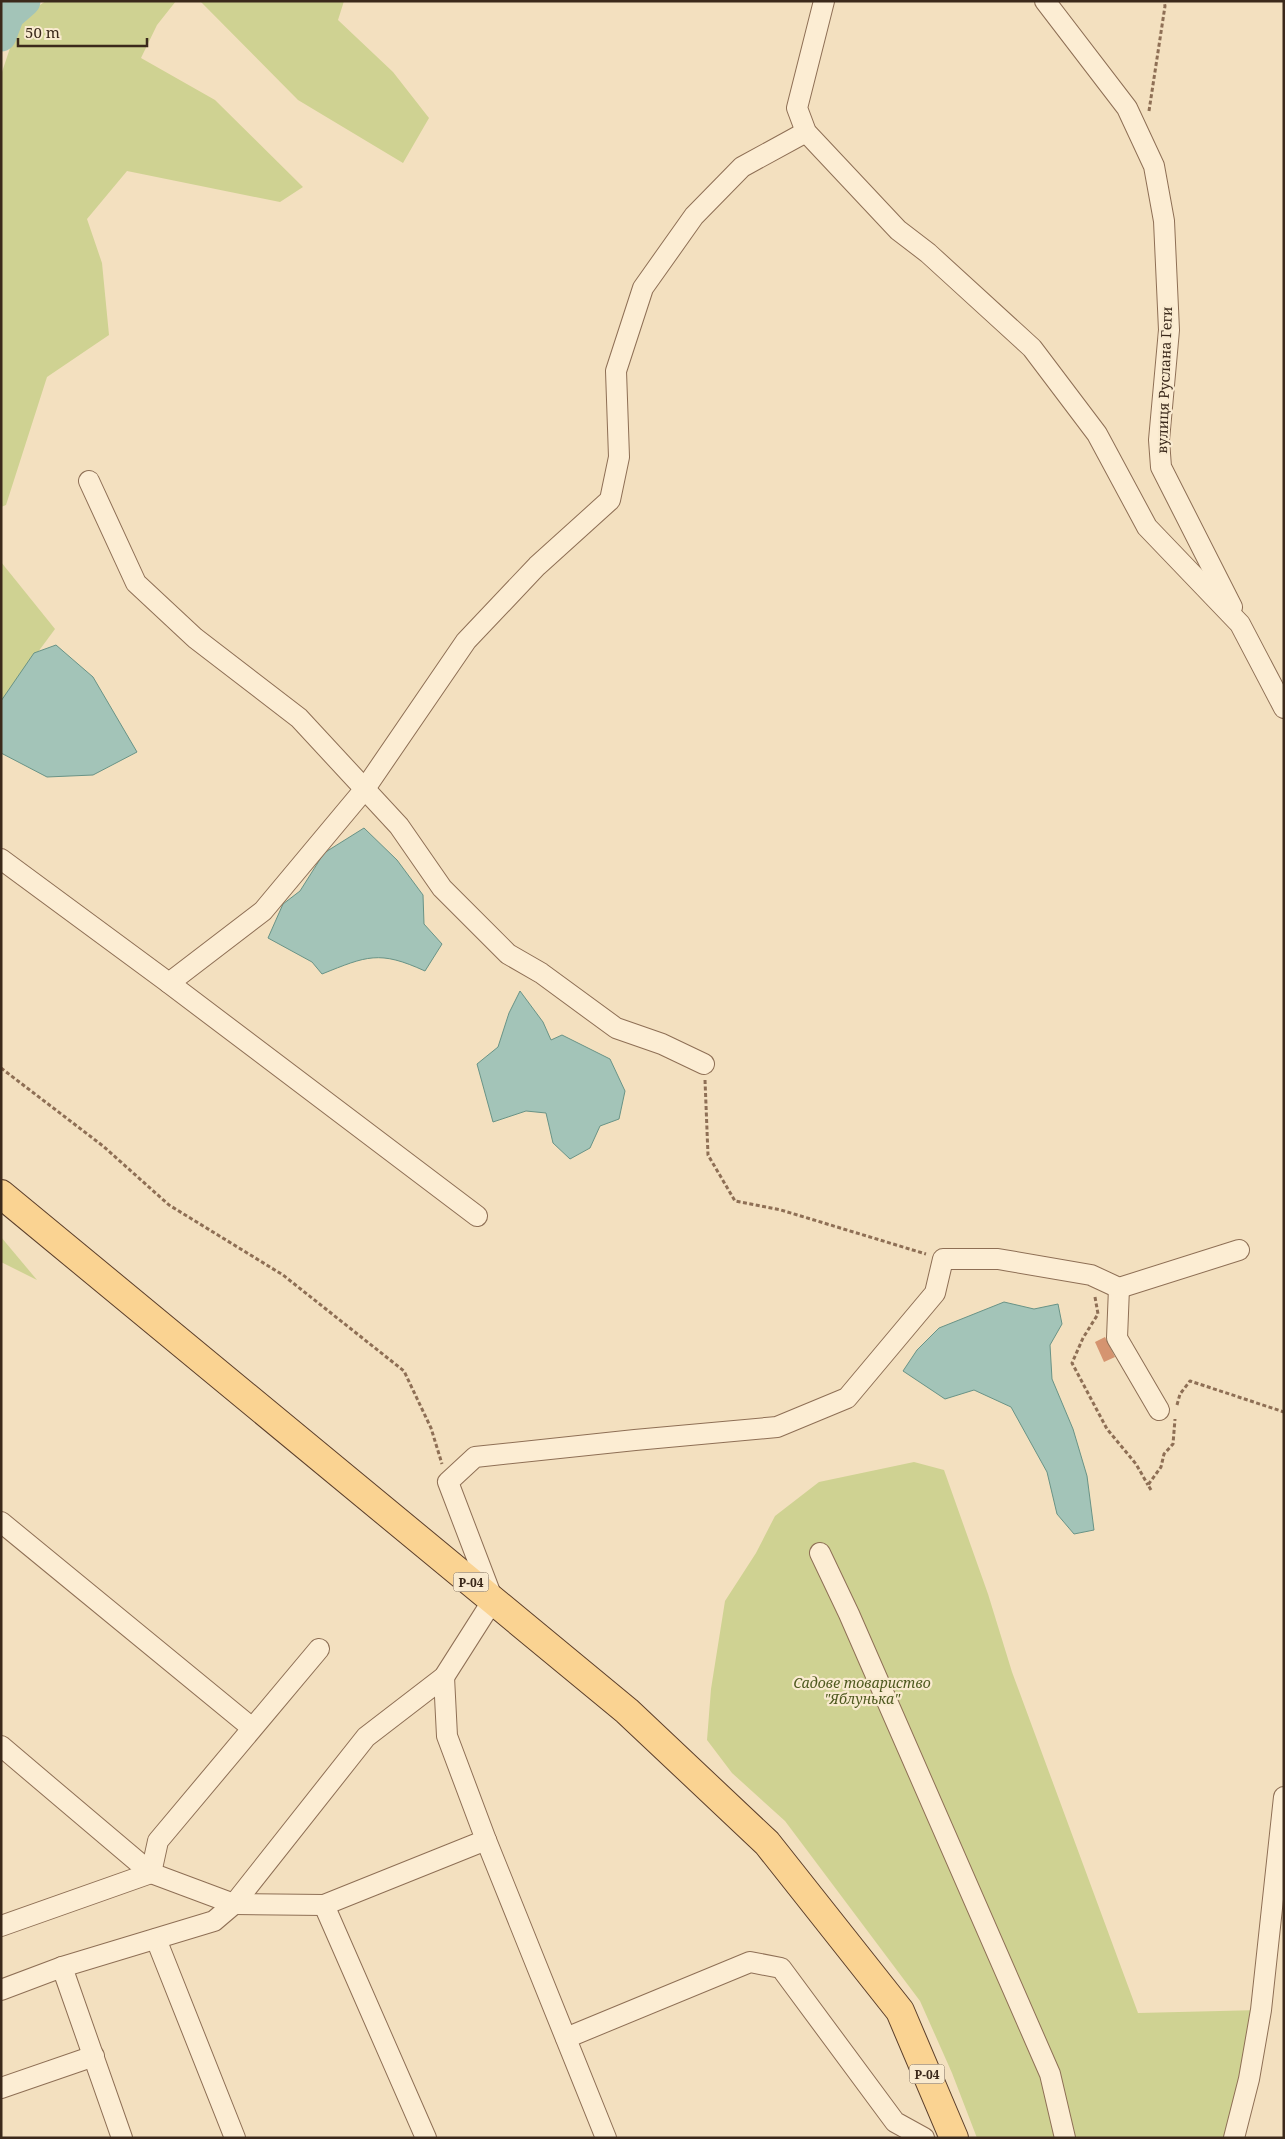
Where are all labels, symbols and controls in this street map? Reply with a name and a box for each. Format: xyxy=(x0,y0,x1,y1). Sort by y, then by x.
scale bar xyxy=(18,15,146,47)
text: 50 m xyxy=(25,22,60,42)
street label: вулиця Руслана Геги xyxy=(1152,306,1176,454)
road number: Р-04 xyxy=(454,1572,488,1591)
park label: Садове товариство "Яблунька" xyxy=(793,1673,931,1708)
road number: Р-04 xyxy=(910,2064,944,2084)

